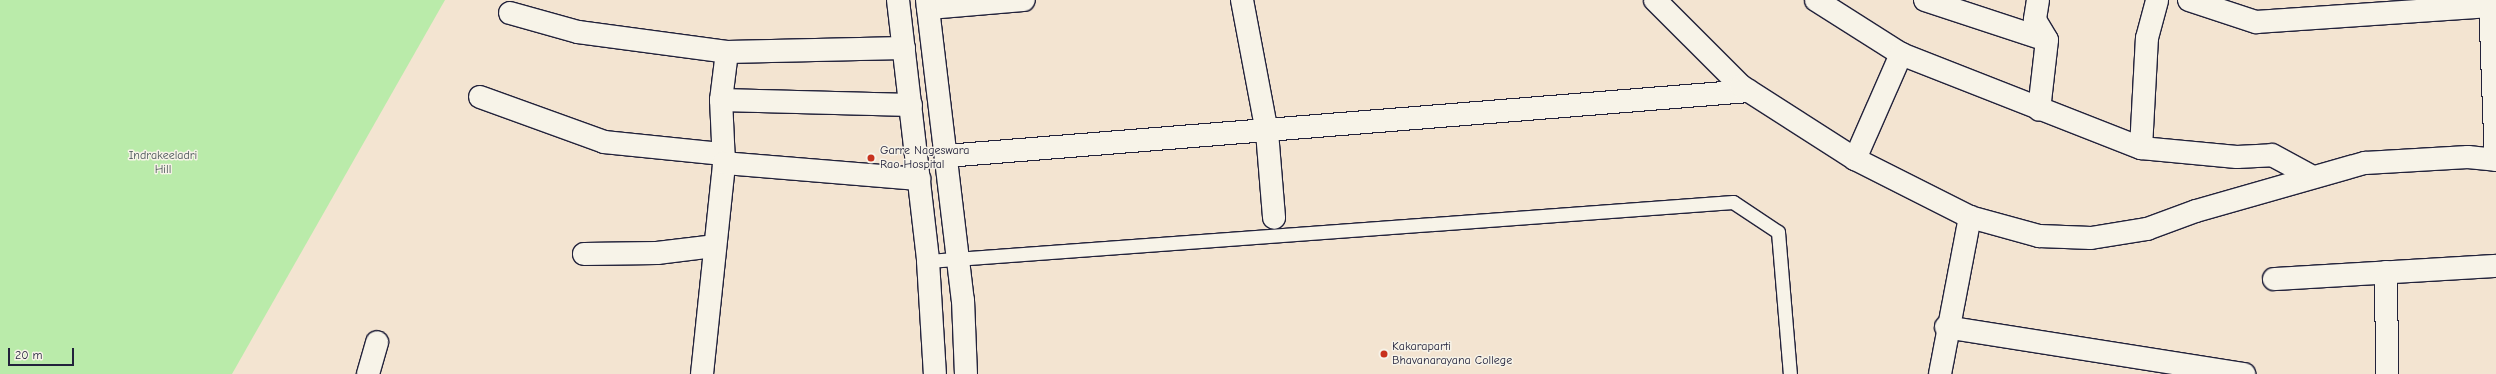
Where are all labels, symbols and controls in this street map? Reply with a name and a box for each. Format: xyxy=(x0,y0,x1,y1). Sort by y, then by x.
place label: Garre Nageswara Rao Hospital xyxy=(880,144,969,172)
park label: Indrakeeladri Hill xyxy=(129,149,197,177)
marker: Garre Nageswara Rao Hospital xyxy=(865,152,877,164)
scale bar xyxy=(10,340,76,366)
place label: Kakaraparti Bhavanarayana College xyxy=(1392,340,1512,368)
text: 20 m xyxy=(15,348,43,362)
marker: Kakaraparti Bhavanarayana College xyxy=(1379,349,1389,359)

